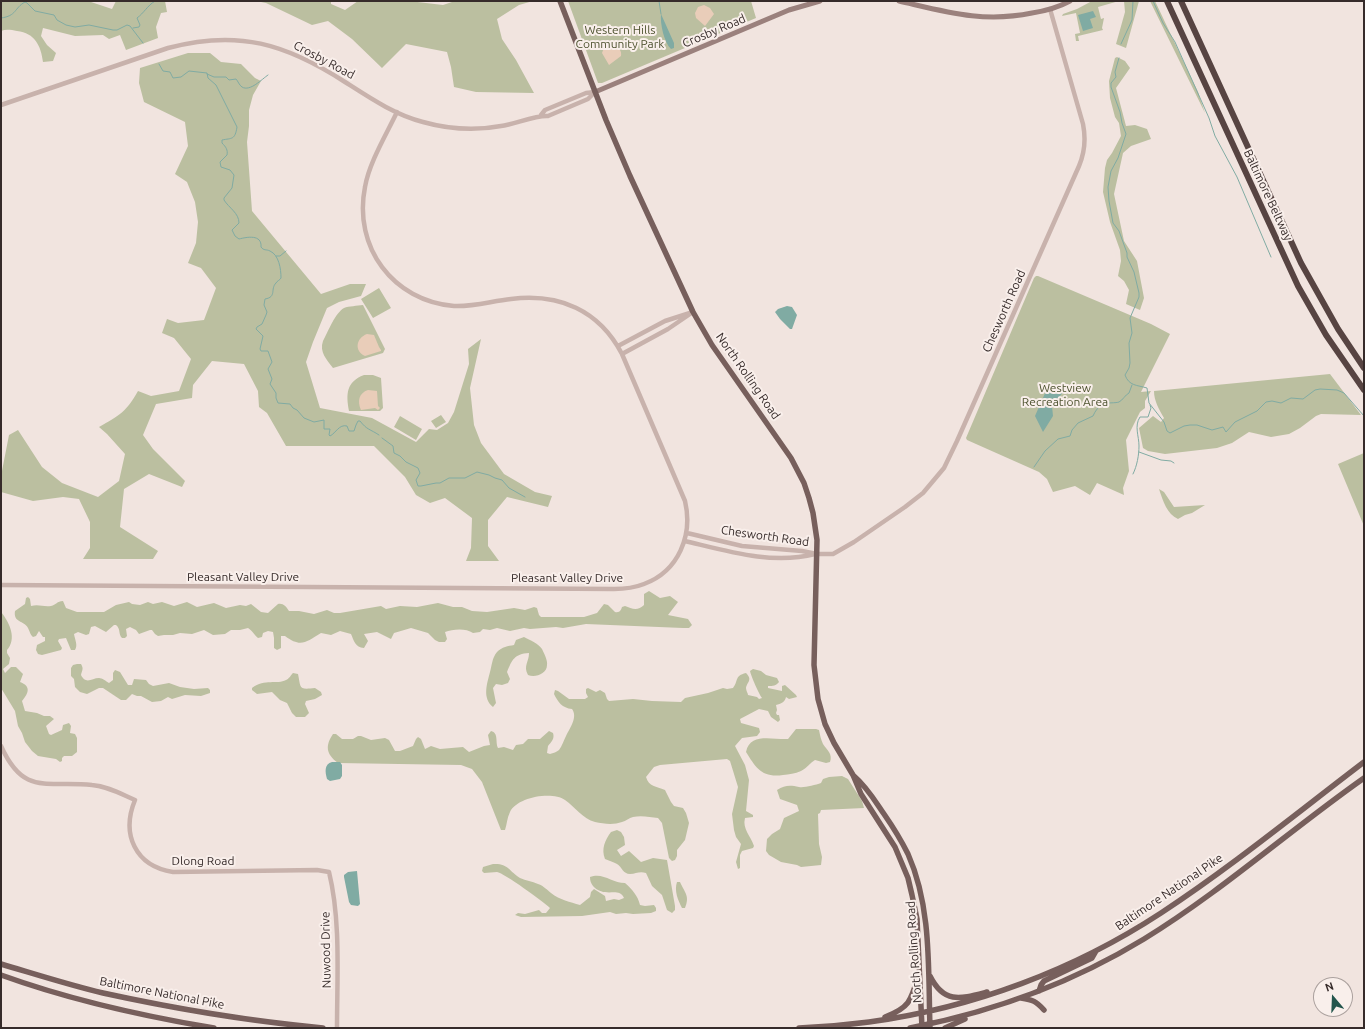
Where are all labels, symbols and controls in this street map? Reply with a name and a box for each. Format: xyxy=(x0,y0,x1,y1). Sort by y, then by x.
street label: Crosby Road xyxy=(680,11,748,51)
park label: Western Hills Community Park xyxy=(576,23,664,51)
street label: Crosby Road xyxy=(291,38,357,82)
street label: Baltimore Beltway xyxy=(1241,147,1295,243)
street label: Chesworth Road xyxy=(979,267,1029,355)
street label: North Rolling Road xyxy=(713,330,783,422)
park label: Westview Recreation Area xyxy=(1022,381,1108,409)
street label: Chesworth Road xyxy=(720,523,810,549)
street label: Pleasant Valley Drive xyxy=(187,570,299,584)
street label: Pleasant Valley Drive xyxy=(511,571,623,585)
street label: Baltimore National Pike xyxy=(1112,851,1226,933)
street label: Dlong Road xyxy=(172,854,234,868)
street label: North Rolling Road xyxy=(903,900,925,1004)
street label: Nuwood Drive xyxy=(318,911,334,989)
street label: Baltimore National Pike xyxy=(98,974,226,1012)
north arrow xyxy=(1313,977,1353,1017)
text: N xyxy=(1324,980,1335,994)

